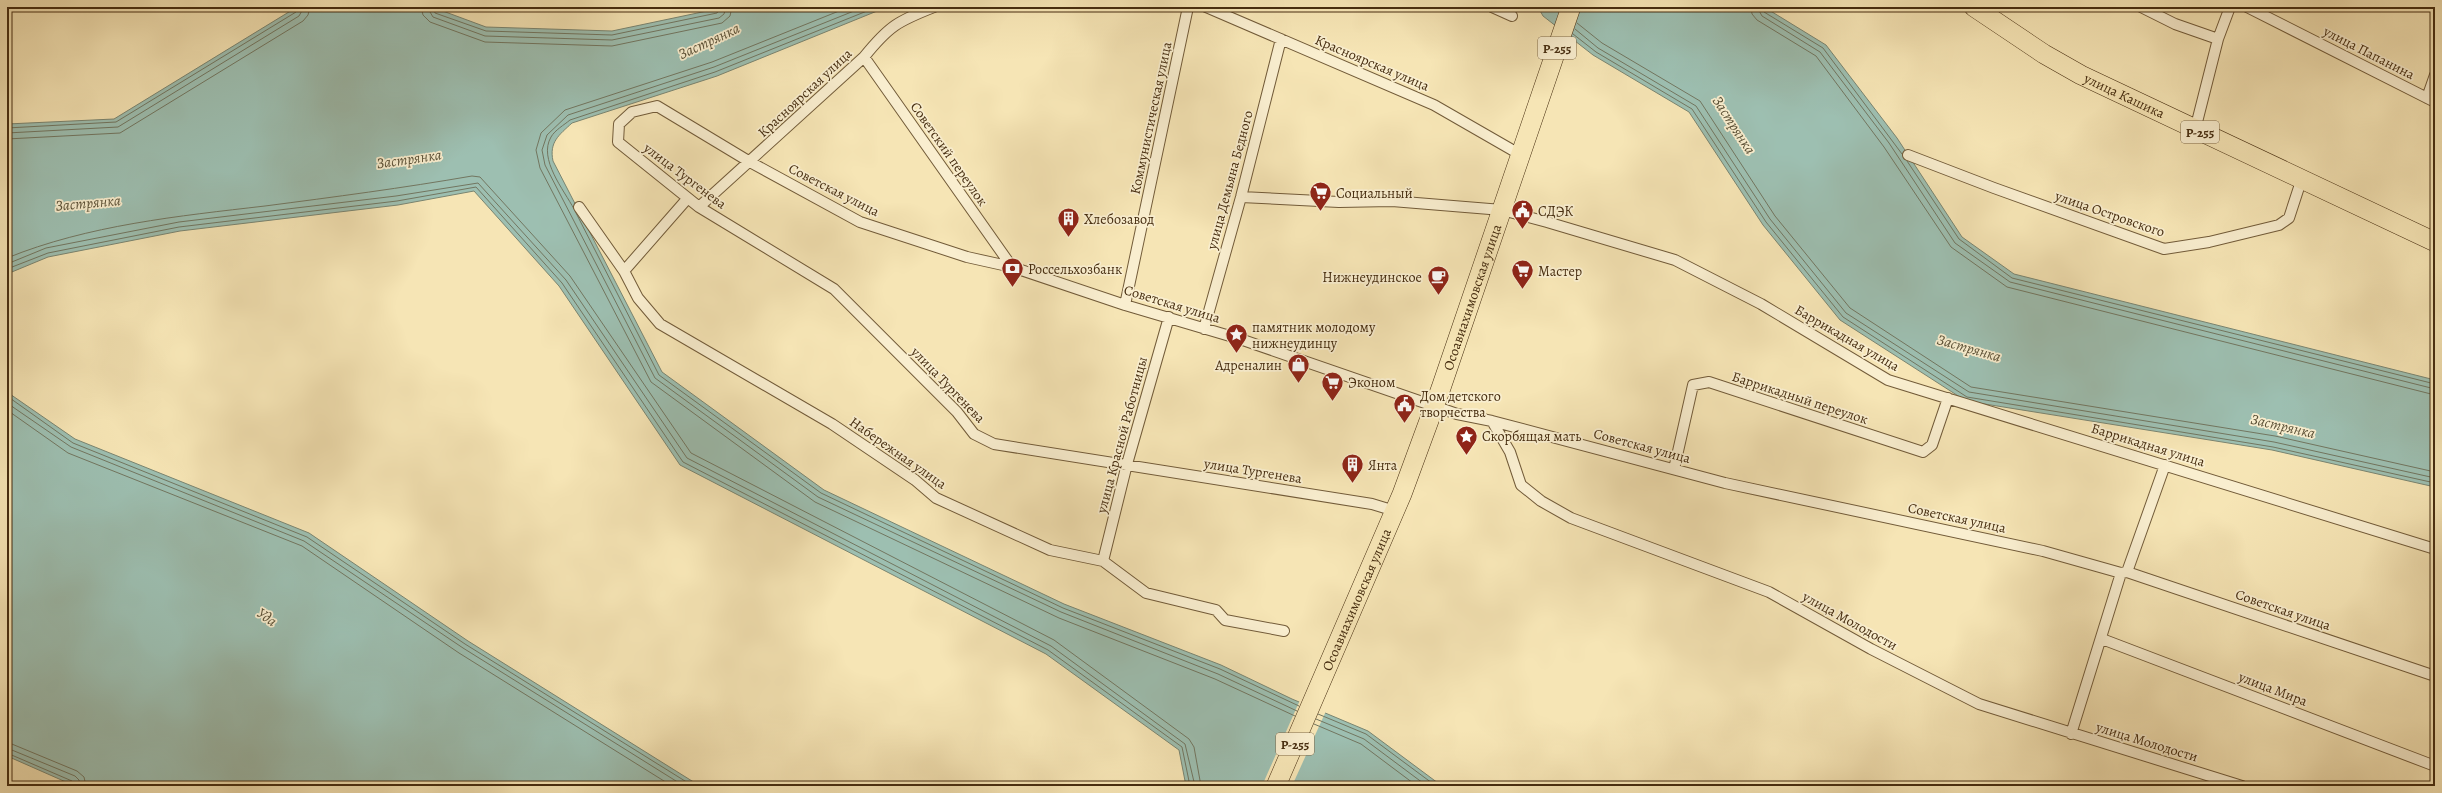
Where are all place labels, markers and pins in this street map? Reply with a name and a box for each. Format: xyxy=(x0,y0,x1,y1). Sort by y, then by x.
supermarket icon: Социальный xyxy=(1308,180,1334,213)
place label: Социальный xyxy=(1336,184,1413,203)
public building icon: СДЭК xyxy=(1510,198,1536,231)
place label: СДЭК xyxy=(1538,202,1573,221)
building icon: Хлебозавод xyxy=(1055,206,1081,239)
place label: Хлебозавод xyxy=(1084,210,1154,229)
bank icon: Россельхозбанк xyxy=(1000,256,1026,289)
supermarket icon: Мастер xyxy=(1510,258,1536,291)
place label: Россельхозбанк xyxy=(1028,260,1122,279)
place label: Мастер xyxy=(1538,262,1582,281)
cafe icon: Нижнеудинское xyxy=(1425,264,1451,297)
place label: Нижнеудинское xyxy=(1322,268,1422,287)
place label: памятник молодому нижнеудинцу xyxy=(1252,318,1376,353)
place icon: памятник молодому нижнеудинцу xyxy=(1223,322,1249,355)
shop icon: Адреналин xyxy=(1285,352,1311,385)
place label: Адреналин xyxy=(1214,356,1282,375)
supermarket icon: Эконом xyxy=(1320,369,1346,402)
place label: Эконом xyxy=(1348,373,1395,392)
place label: Дом детского творчества xyxy=(1420,387,1501,422)
public building icon: Дом детского творчества xyxy=(1392,391,1418,424)
place icon: Скорбящая мать xyxy=(1454,423,1480,456)
place label: Скорбящая мать xyxy=(1482,427,1581,446)
building icon: Янта xyxy=(1340,452,1366,485)
place label: Янта xyxy=(1368,456,1398,475)

